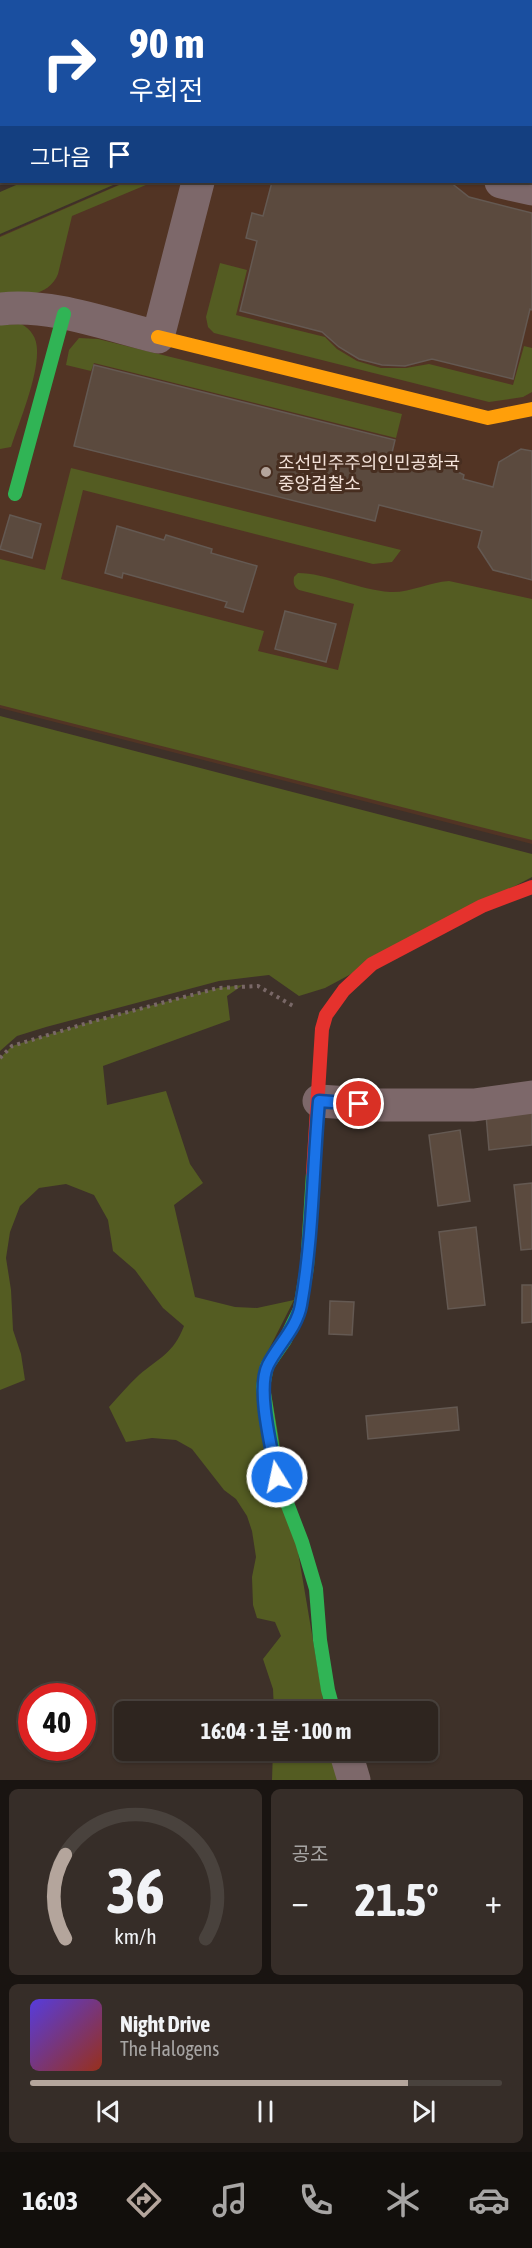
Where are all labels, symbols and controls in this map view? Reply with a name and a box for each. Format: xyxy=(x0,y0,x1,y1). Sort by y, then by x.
text: 90 m xyxy=(129,19,204,67)
icon: right xyxy=(30,24,108,102)
text: 우회전 xyxy=(129,75,204,106)
icon: arrive xyxy=(103,138,136,171)
text: 그다음 xyxy=(30,144,91,170)
place label: 조선민주주의인민공화국 중앙검찰소 xyxy=(278,452,460,494)
marker: 조선민주주의인민공화국 중앙검찰소 xyxy=(259,465,273,479)
pin xyxy=(333,1078,384,1129)
icon: arrive xyxy=(342,1087,375,1120)
position arrow xyxy=(245,1445,309,1509)
speed limit sign: 40 xyxy=(18,1683,96,1761)
text: 16:04 · 1 분 · 100 m xyxy=(201,1718,351,1744)
text: 공조 xyxy=(292,1842,328,1865)
text: 36 xyxy=(106,1855,165,1926)
text: 21.5° xyxy=(355,1874,439,1926)
text: − xyxy=(292,1882,309,1920)
text: + xyxy=(485,1882,502,1920)
text: km/h xyxy=(114,1924,157,1949)
text: Night Drive xyxy=(120,2011,210,2037)
text: The Halogens xyxy=(120,2037,219,2060)
icon: previous xyxy=(92,2095,125,2128)
icon: pause xyxy=(249,2095,282,2128)
icon: next xyxy=(407,2095,440,2128)
icon: directions xyxy=(123,2179,165,2221)
icon: music xyxy=(209,2179,251,2221)
icon: phone xyxy=(295,2179,337,2221)
icon: climate xyxy=(382,2179,424,2221)
icon: car xyxy=(468,2179,510,2221)
text: 16:03 xyxy=(22,2185,78,2216)

